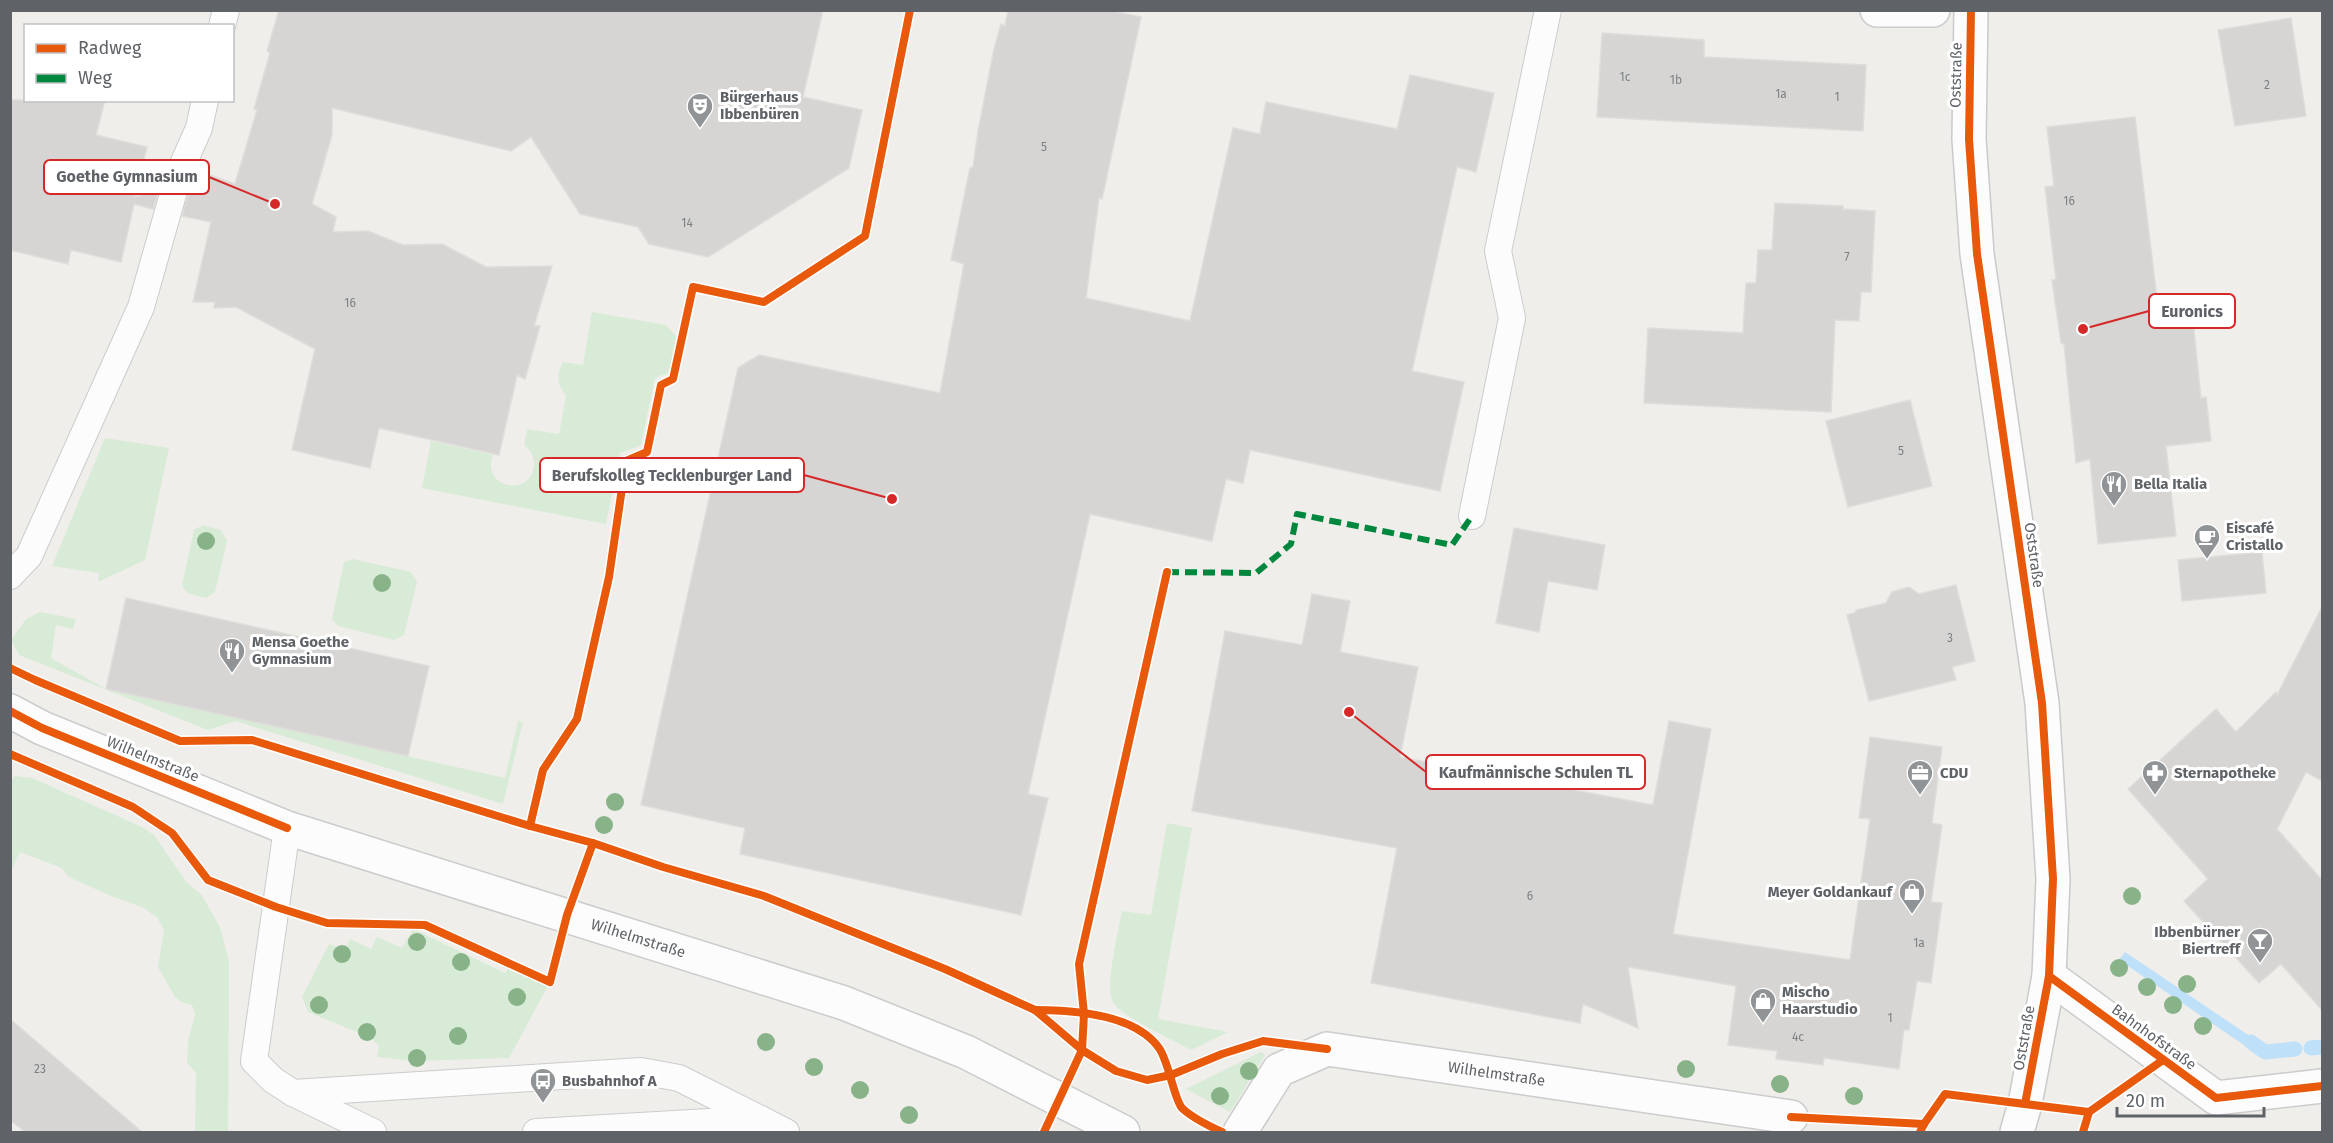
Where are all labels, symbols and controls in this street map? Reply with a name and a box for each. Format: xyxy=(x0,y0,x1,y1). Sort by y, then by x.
legend xyxy=(24,24,234,102)
text: Radweg xyxy=(78,37,142,59)
street label: Oststraße xyxy=(1946,42,1966,108)
text: Weg xyxy=(78,67,112,89)
house number: 1c xyxy=(1620,70,1631,84)
house number: 1b xyxy=(1670,73,1682,87)
house number: 2 xyxy=(2264,78,2270,92)
house number: 1a xyxy=(1775,87,1787,101)
place label: Bürgerhaus Ibbenbüren xyxy=(720,88,799,123)
house number: 1 xyxy=(1834,90,1840,104)
theatre icon: Bürgerhaus Ibbenbüren xyxy=(685,91,715,129)
house number: 5 xyxy=(1041,140,1047,154)
callout: Goethe Gymnasium xyxy=(44,160,209,194)
text: Goethe Gymnasium xyxy=(56,167,198,186)
house number: 16 xyxy=(2063,194,2075,208)
house number: 14 xyxy=(681,216,693,230)
house number: 7 xyxy=(1844,250,1850,264)
callout: Euronics xyxy=(2149,294,2235,328)
house number: 16 xyxy=(344,296,356,310)
text: Euronics xyxy=(2161,302,2223,321)
house number: 5 xyxy=(1898,444,1904,458)
callout: Berufskolleg Tecklenburger Land xyxy=(540,458,804,492)
text: Berufskolleg Tecklenburger Land xyxy=(552,466,792,485)
restaurant icon: Bella Italia xyxy=(2099,469,2129,507)
place label: Bella Italia xyxy=(2134,475,2207,493)
place label: Eiscafé Cristallo xyxy=(2226,519,2283,554)
street label: Oststraße xyxy=(2021,521,2047,589)
cafe icon: Eiscafé Cristallo xyxy=(2192,522,2222,560)
house number: 3 xyxy=(1947,631,1953,645)
place label: Mensa Goethe Gymnasium xyxy=(252,633,349,668)
restaurant icon: Mensa Goethe Gymnasium xyxy=(217,636,247,674)
street label: Wilhelmstraße xyxy=(104,732,202,786)
callout: Kaufmännische Schulen TL xyxy=(1426,755,1645,789)
office icon: CDU xyxy=(1905,758,1935,796)
pharmacy icon: Sternapotheke xyxy=(2140,758,2170,796)
text: Kaufmännische Schulen TL xyxy=(1439,763,1633,782)
place label: CDU xyxy=(1940,764,1968,782)
place label: Sternapotheke xyxy=(2174,764,2276,782)
shop icon: Meyer Goldankauf xyxy=(1897,877,1927,915)
place label: Meyer Goldankauf xyxy=(1768,883,1894,901)
house number: 6 xyxy=(1527,889,1533,903)
street label: Wilhelmstraße xyxy=(589,915,688,962)
place label: Ibbenbürner Biertreff xyxy=(2154,923,2242,958)
bar icon: Ibbenbürner Biertreff xyxy=(2245,926,2275,964)
house number: 1a xyxy=(1913,936,1925,950)
place label: Mischo Haarstudio xyxy=(1782,983,1858,1018)
shop icon: Mischo Haarstudio xyxy=(1748,986,1778,1024)
street label: Bahnhofstraße xyxy=(2108,1000,2200,1074)
street label: Oststraße xyxy=(2009,1004,2039,1072)
house number: 1 xyxy=(1887,1011,1893,1025)
house number: 4c xyxy=(1792,1030,1804,1044)
street label: Wilhelmstraße xyxy=(1447,1058,1546,1090)
house number: 23 xyxy=(34,1062,46,1076)
bus stop icon: Busbahnhof A xyxy=(528,1066,558,1104)
place label: Busbahnhof A xyxy=(562,1072,658,1090)
scale bar xyxy=(2117,1080,2264,1118)
text: 20 m xyxy=(2126,1090,2165,1112)

